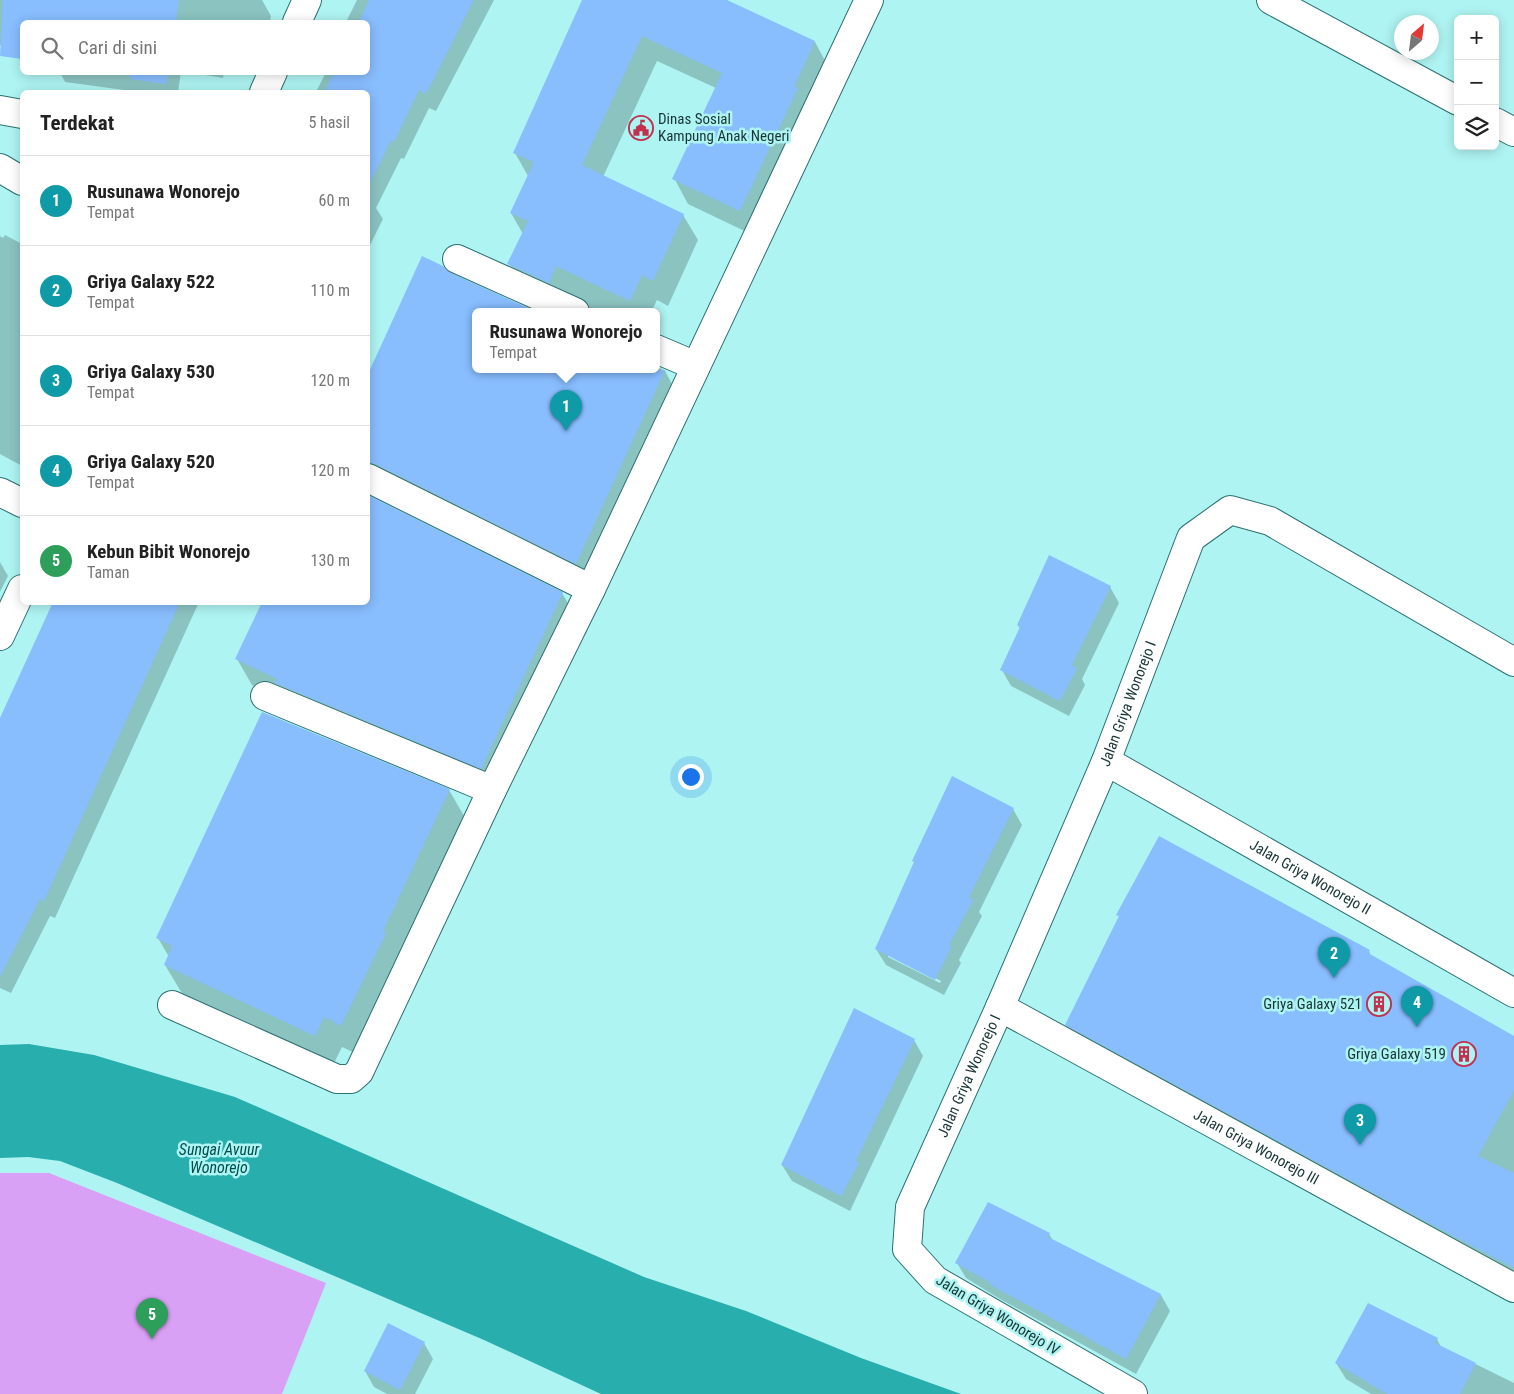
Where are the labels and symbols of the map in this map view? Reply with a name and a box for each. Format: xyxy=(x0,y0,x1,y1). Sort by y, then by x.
north arrow xyxy=(1394,15,1439,60)
place label: Dinas Sosial Kampung Anak Negeri xyxy=(658,110,789,145)
public building icon: Dinas Sosial Kampung Anak Negeri xyxy=(628,115,654,141)
pin: 1 xyxy=(550,390,582,431)
street label: Jalan Griya Wonorejo I xyxy=(1096,638,1160,769)
your location xyxy=(678,764,704,790)
street label: Jalan Griya Wonorejo II xyxy=(1247,836,1374,919)
pin: 2 xyxy=(1318,937,1350,978)
pin: 4 xyxy=(1401,986,1433,1027)
building icon: Griya Galaxy 521 xyxy=(1366,991,1392,1017)
place label: Griya Galaxy 521 xyxy=(1263,995,1362,1013)
street label: Jalan Griya Wonorejo I xyxy=(934,1012,1004,1140)
building icon: Griya Galaxy 519 xyxy=(1451,1041,1477,1067)
place label: Griya Galaxy 519 xyxy=(1347,1045,1446,1063)
pin: 3 xyxy=(1344,1104,1376,1145)
street label: Jalan Griya Wonorejo III xyxy=(1190,1106,1322,1189)
water label: Sungai Avuur Wonorejo xyxy=(179,1140,260,1177)
street label: Jalan Griya Wonorejo IV xyxy=(933,1271,1064,1359)
pin: 5 xyxy=(136,1298,168,1339)

